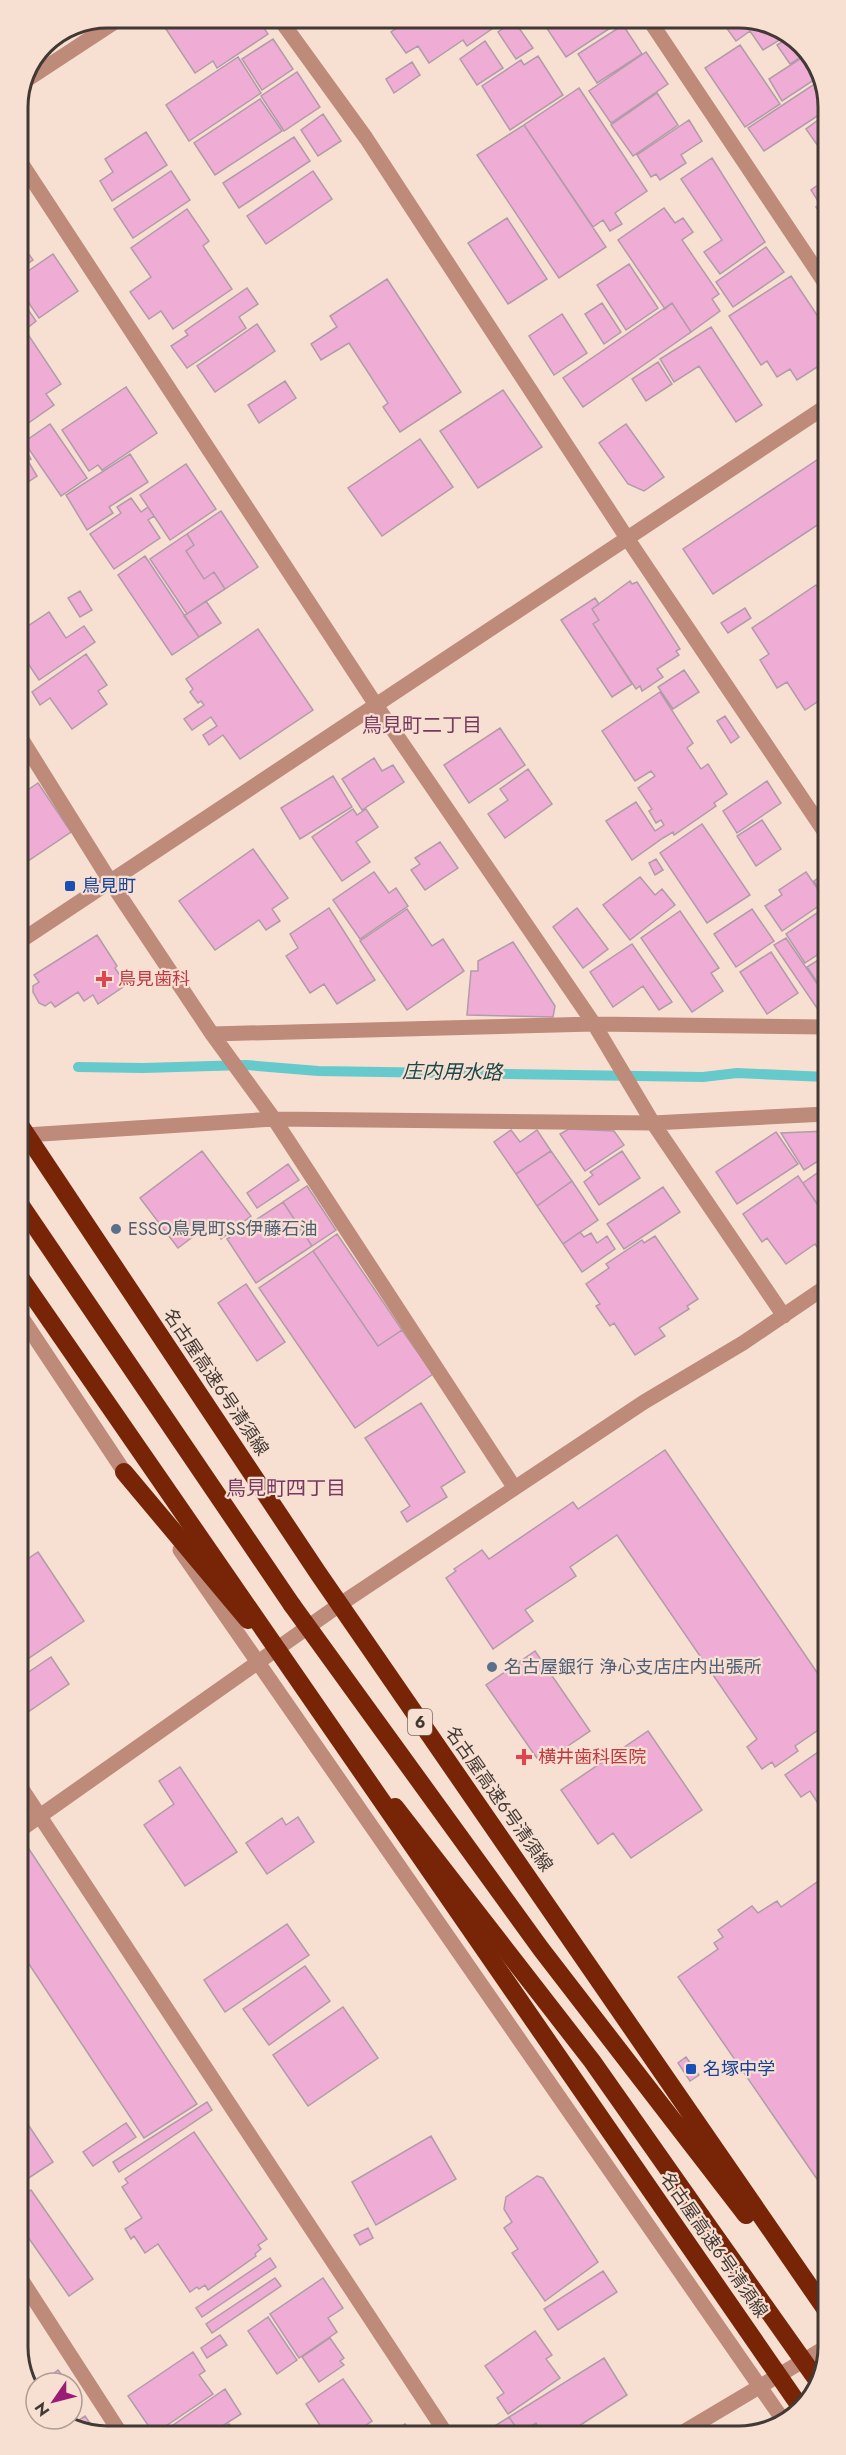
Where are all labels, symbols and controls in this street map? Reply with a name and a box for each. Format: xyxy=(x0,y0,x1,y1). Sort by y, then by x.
district label: 鳥見町二丁目 xyxy=(362,711,482,740)
place label: 鳥見町 xyxy=(82,873,136,899)
marker: 鳥見町 xyxy=(63,879,77,893)
place label: 鳥見歯科 xyxy=(118,966,190,992)
marker: 鳥見歯科 xyxy=(95,970,113,988)
water label: 庄内用水路 xyxy=(402,1057,504,1087)
place label: ESSO鳥見町SS伊藤石油 xyxy=(128,1216,318,1242)
marker: ESSO鳥見町SS伊藤石油 xyxy=(109,1222,123,1236)
street label: 名古屋高速6号清須線 xyxy=(157,1303,275,1461)
district label: 鳥見町四丁目 xyxy=(226,1474,346,1503)
place label: 名古屋銀行 浄心支店庄内出張所 xyxy=(504,1654,761,1680)
marker: 名古屋銀行 浄心支店庄内出張所 xyxy=(485,1660,499,1674)
road number: 6 xyxy=(408,1709,432,1735)
street label: 名古屋高速6号清須線 xyxy=(439,1721,559,1877)
place label: 横井歯科医院 xyxy=(538,1744,646,1770)
marker: 横井歯科医院 xyxy=(515,1748,533,1766)
place label: 名塚中学 xyxy=(703,2056,775,2082)
marker: 名塚中学 xyxy=(684,2062,698,2076)
street label: 名古屋高速6号清須線 xyxy=(654,2167,774,2323)
north arrow xyxy=(24,2371,84,2431)
text: N xyxy=(29,2398,55,2421)

